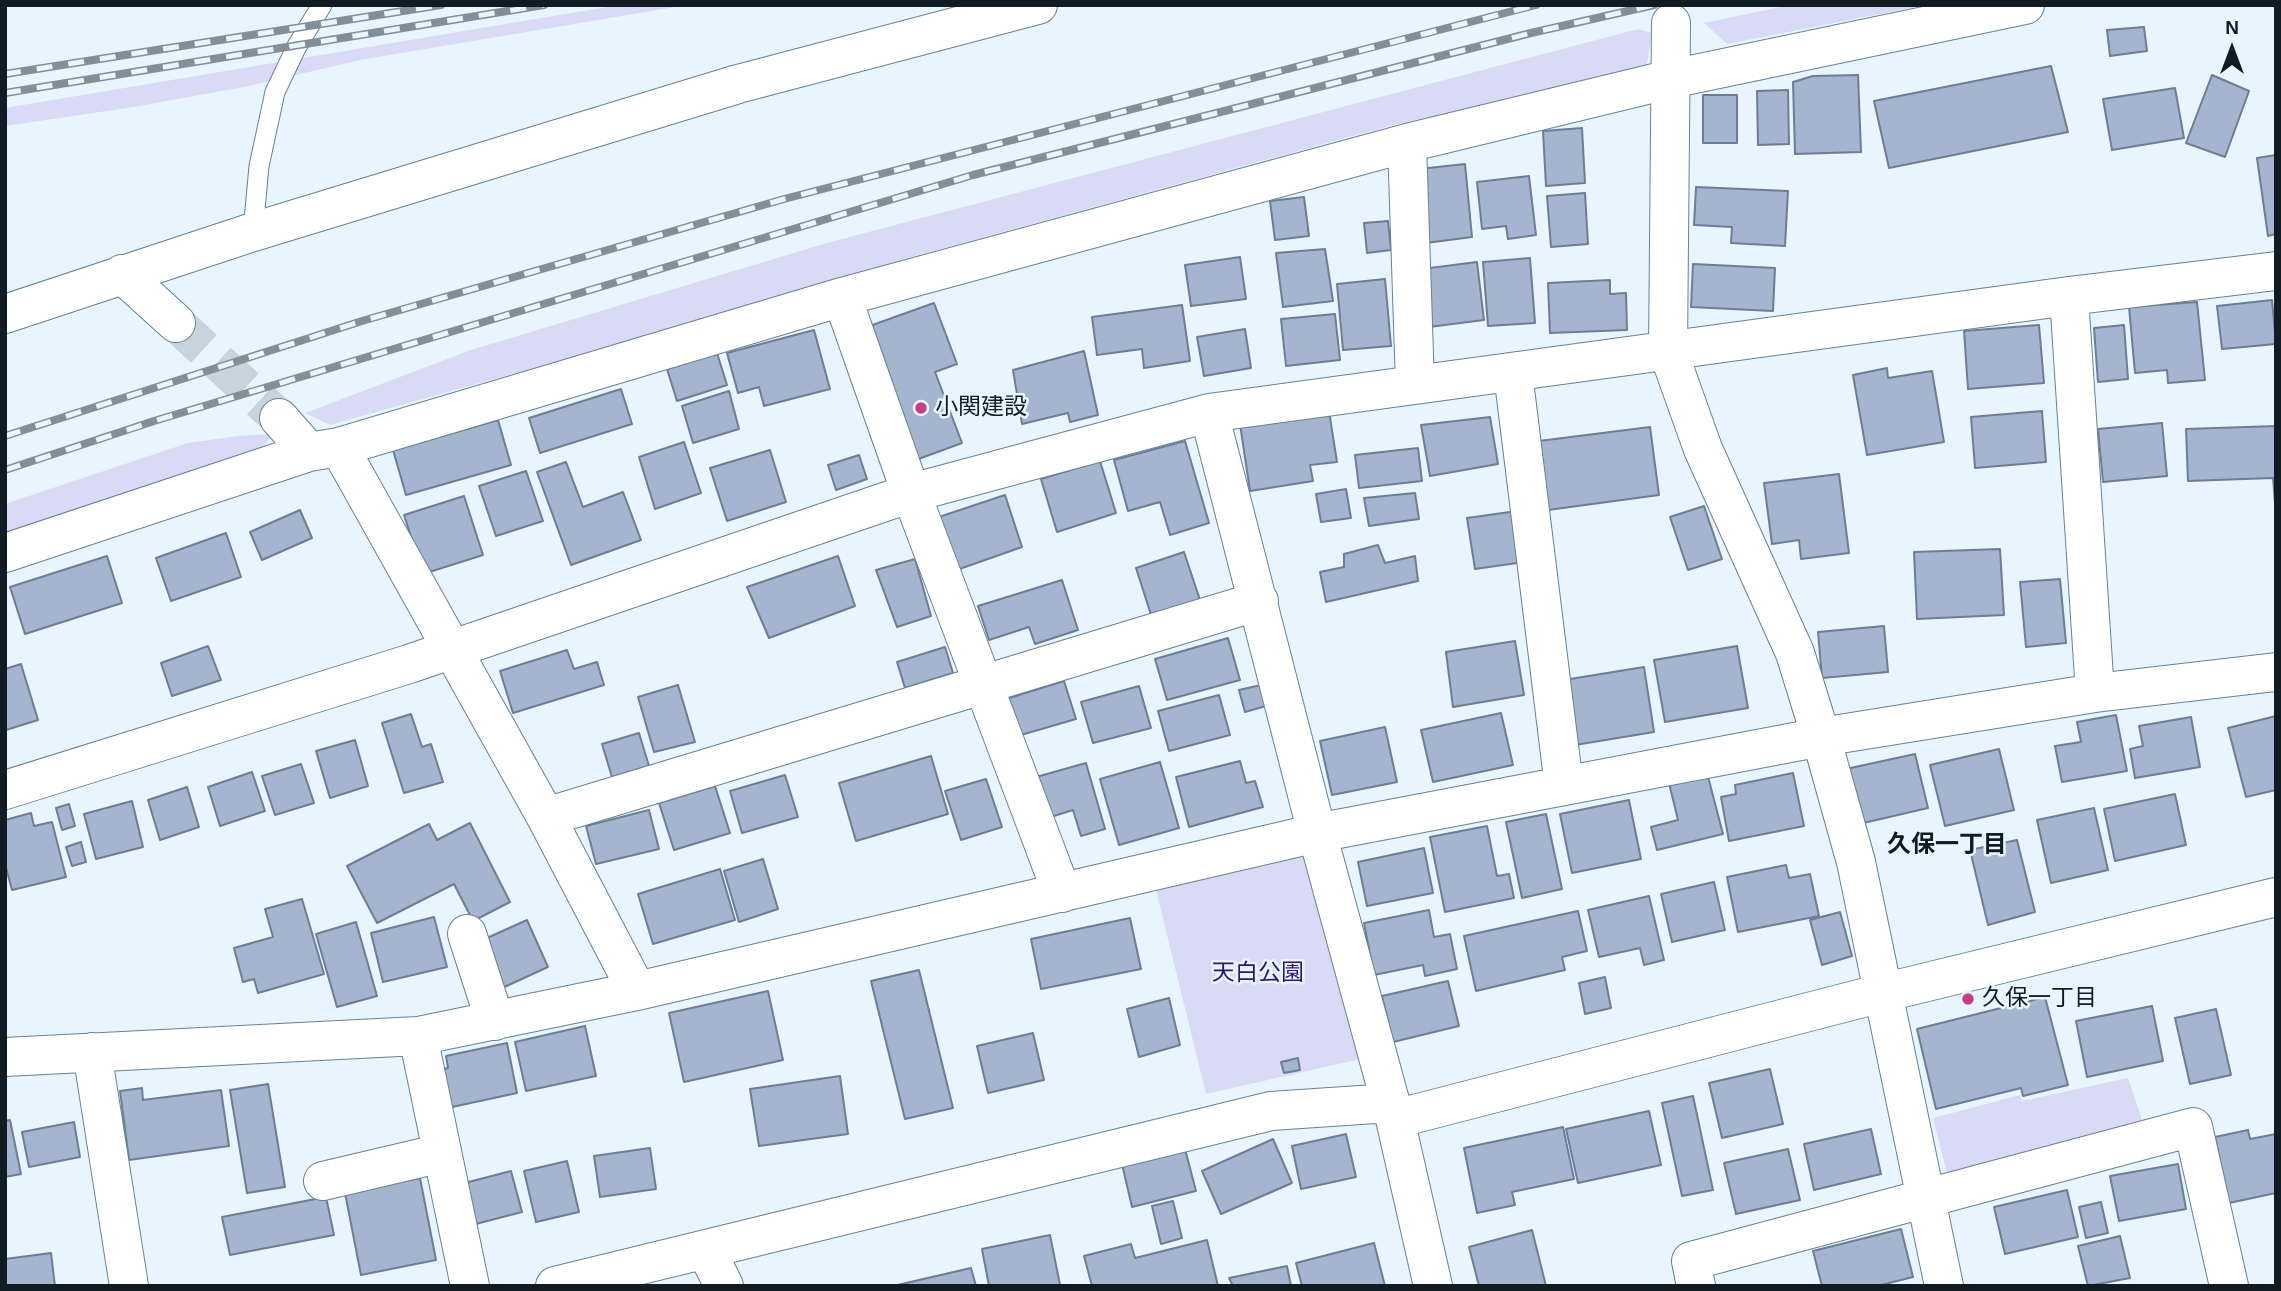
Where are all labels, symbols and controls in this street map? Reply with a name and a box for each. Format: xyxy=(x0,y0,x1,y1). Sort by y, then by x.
north arrow xyxy=(2197,14,2267,84)
text: N xyxy=(2225,17,2239,38)
place label: 小関建設 xyxy=(935,394,1027,422)
marker: 小関建設 xyxy=(913,400,929,416)
district label: 久保一丁目 xyxy=(1887,831,2007,859)
park label: 天白公園 xyxy=(1212,960,1304,988)
place label: 久保一丁目 xyxy=(1982,985,2097,1013)
marker: 久保一丁目 xyxy=(1960,991,1976,1007)

